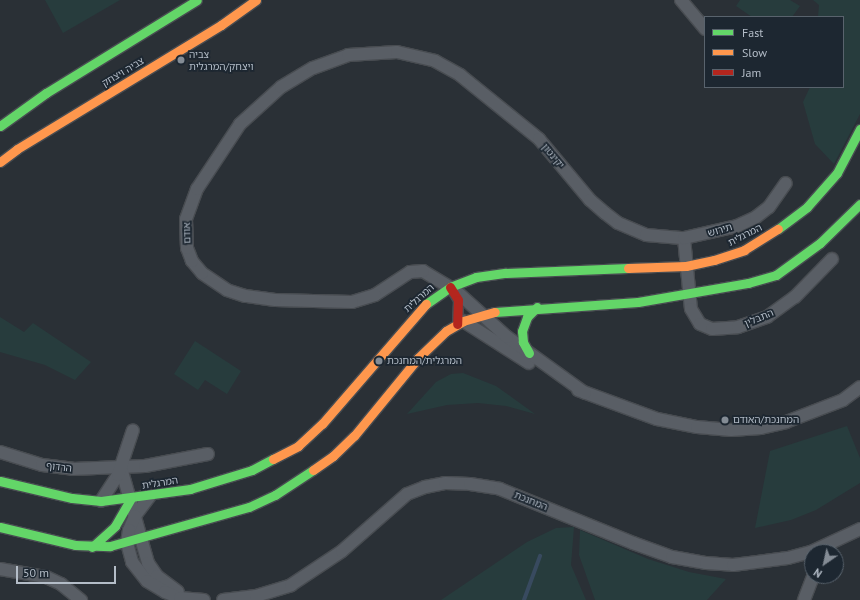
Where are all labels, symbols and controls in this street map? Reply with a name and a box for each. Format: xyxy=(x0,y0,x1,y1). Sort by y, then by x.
legend xyxy=(704,16,844,88)
text: Fast xyxy=(742,25,763,40)
text: Slow xyxy=(742,45,767,60)
place label: צביה ויצחק/המרגלית xyxy=(189,48,253,72)
street label: צביה ויצחק xyxy=(100,55,146,89)
marker: צביה ויצחק/המרגלית xyxy=(176,55,186,65)
text: Jam xyxy=(742,65,761,80)
street label: יקינטון xyxy=(539,141,567,171)
street label: תירוש xyxy=(706,221,734,239)
street label: המרגלית xyxy=(726,221,764,249)
street label: אודם xyxy=(181,222,193,244)
street label: המרגלית xyxy=(401,281,437,315)
street label: התבלין xyxy=(743,307,775,329)
place label: המרגלית/המחנכת xyxy=(387,355,462,367)
marker: המרגלית/המחנכת xyxy=(374,356,384,366)
place label: המחנכת/האודם xyxy=(733,414,799,426)
marker: המחנכת/האודם xyxy=(720,415,730,425)
street label: הרדוף xyxy=(45,459,73,475)
street label: המרגלית xyxy=(141,474,179,492)
street label: המחנכת xyxy=(513,489,549,513)
north arrow xyxy=(804,544,844,584)
scale bar xyxy=(18,558,118,584)
text: 50 m xyxy=(23,565,49,580)
text: N xyxy=(811,565,825,581)

